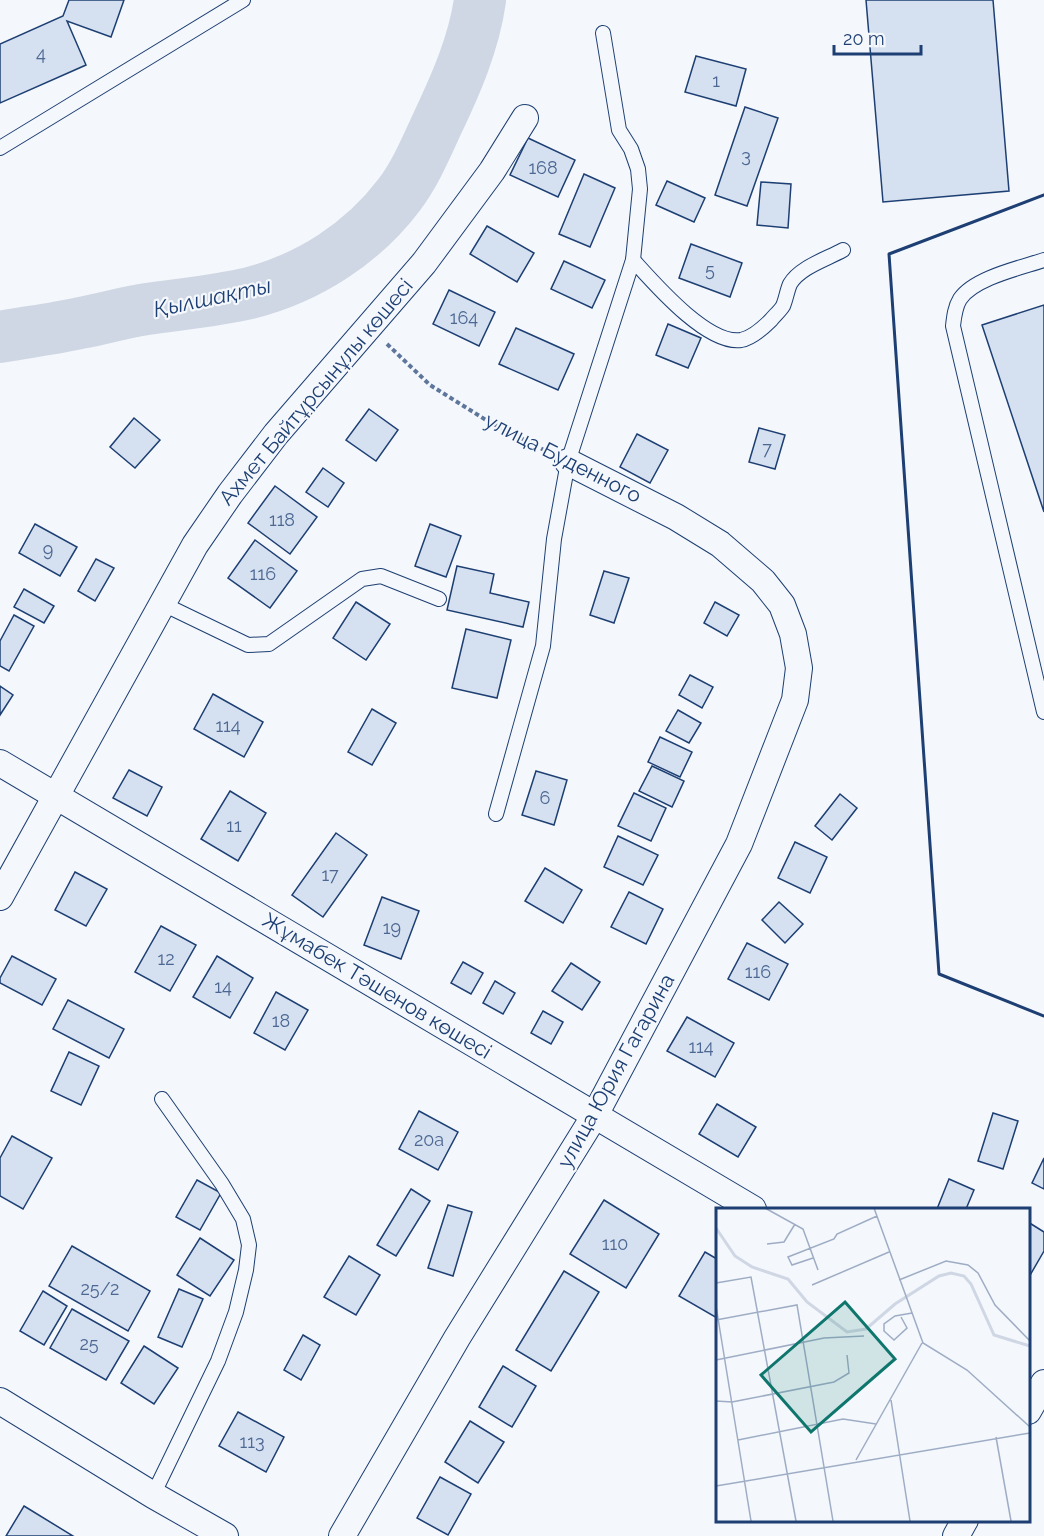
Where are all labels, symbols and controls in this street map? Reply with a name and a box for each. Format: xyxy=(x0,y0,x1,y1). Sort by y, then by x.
scale bar xyxy=(834,18,921,56)
text: 20 m xyxy=(843,28,885,49)
house number: 4 xyxy=(36,43,46,64)
house number: 1 xyxy=(712,70,720,91)
house number: 3 xyxy=(741,145,751,166)
house number: 168 xyxy=(528,157,558,178)
house number: 5 xyxy=(705,259,715,280)
water label: Қылшақты xyxy=(151,272,273,322)
street label: Ахмет Байтұрсынұлы көшесі xyxy=(213,273,418,510)
house number: 164 xyxy=(450,307,478,328)
street label: улица Буденного xyxy=(481,407,646,508)
house number: 7 xyxy=(762,438,772,459)
house number: 118 xyxy=(269,509,295,530)
house number: 9 xyxy=(43,539,53,560)
house number: 116 xyxy=(250,563,276,584)
house number: 114 xyxy=(215,715,241,736)
house number: 6 xyxy=(540,787,551,808)
house number: 11 xyxy=(226,815,242,836)
house number: 17 xyxy=(321,864,339,885)
street label: Жұмабек Тәшенов көшесі xyxy=(258,907,496,1064)
house number: 19 xyxy=(383,917,401,938)
house number: 12 xyxy=(157,948,175,969)
house number: 116 xyxy=(745,961,771,982)
street label: улица Юрия Гагарина xyxy=(552,969,679,1172)
house number: 14 xyxy=(214,976,232,997)
house number: 18 xyxy=(272,1010,290,1031)
house number: 114 xyxy=(688,1036,714,1057)
house number: 20а xyxy=(414,1129,444,1150)
inset map xyxy=(716,1208,1029,1521)
house number: 110 xyxy=(602,1233,628,1254)
house number: 25/2 xyxy=(80,1278,120,1299)
house number: 25 xyxy=(79,1333,99,1354)
house number: 113 xyxy=(239,1431,265,1452)

